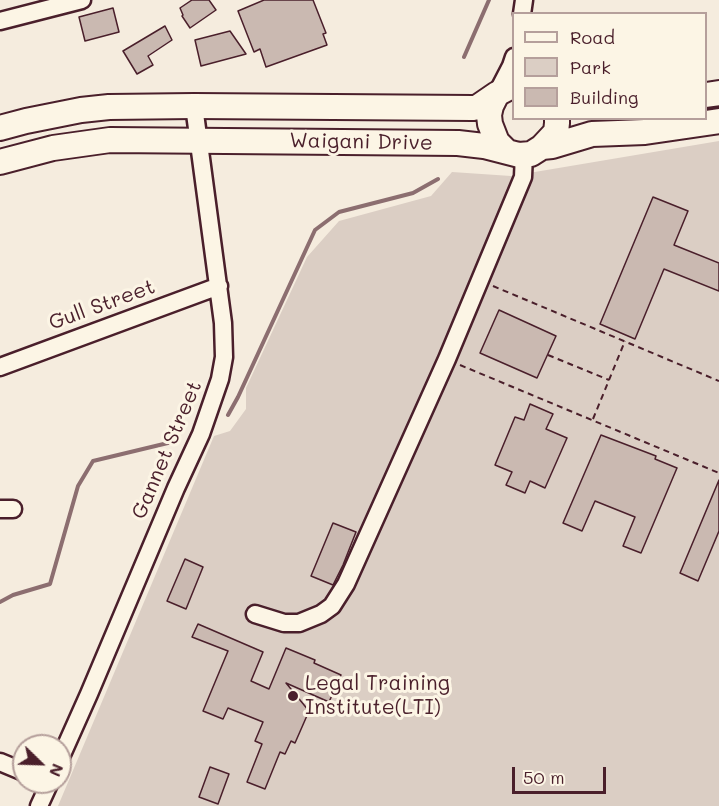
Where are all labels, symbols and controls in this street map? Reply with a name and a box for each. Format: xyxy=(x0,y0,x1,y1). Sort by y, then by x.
legend xyxy=(512,12,707,120)
text: Road xyxy=(570,25,615,49)
text: Park xyxy=(570,55,611,79)
text: Building xyxy=(570,85,638,109)
street label: Waigani Drive xyxy=(289,128,433,156)
street label: Gull Street xyxy=(45,274,159,336)
street label: Gannet Street xyxy=(127,377,207,523)
place label: Legal Training Institute(LTI) xyxy=(305,671,450,721)
marker: Legal Training Institute(LTI) xyxy=(286,689,300,703)
north arrow xyxy=(12,734,72,794)
scale bar xyxy=(515,755,610,793)
text: N xyxy=(45,761,69,780)
text: 50 m xyxy=(523,765,565,789)

